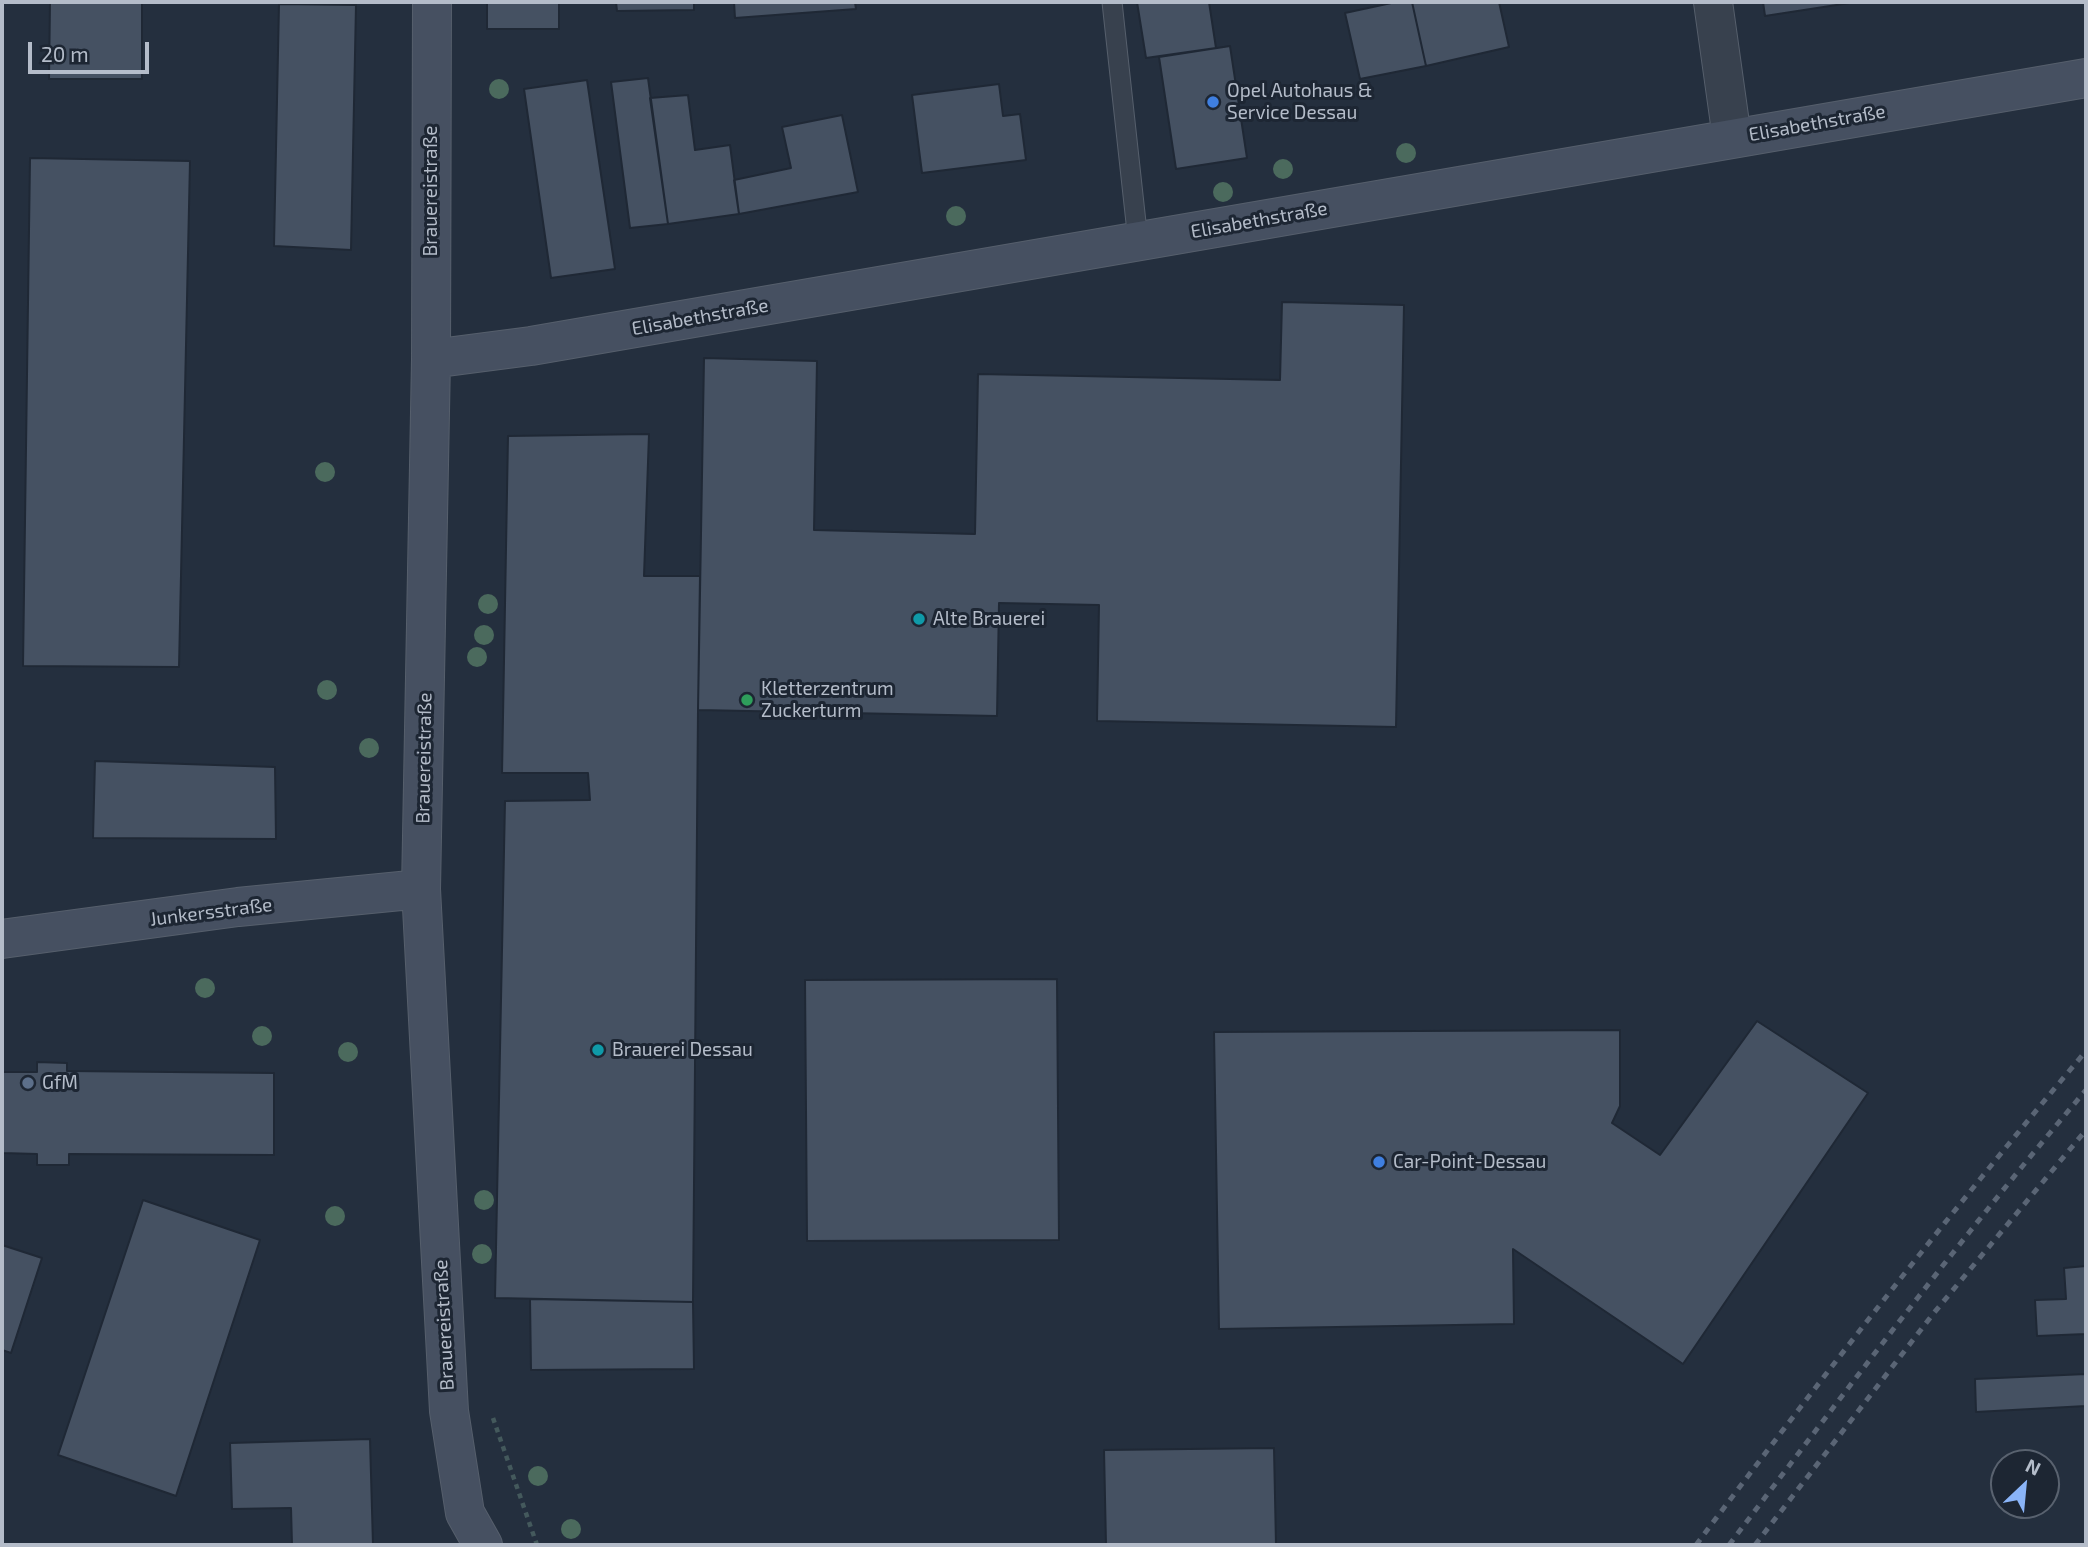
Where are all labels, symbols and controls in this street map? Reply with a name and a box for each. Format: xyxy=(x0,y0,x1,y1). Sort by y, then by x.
scale bar xyxy=(32,28,152,72)
text: 20 m xyxy=(41,41,89,66)
place label: Opel Autohaus & Service Dessau xyxy=(1227,80,1372,124)
marker: Opel Autohaus & Service Dessau xyxy=(1205,94,1221,110)
street label: Elisabethstraße xyxy=(1747,100,1887,146)
street label: Brauereistraße xyxy=(420,125,442,257)
street label: Elisabethstraße xyxy=(1189,197,1329,243)
street label: Elisabethstraße xyxy=(630,294,770,340)
place label: Alte Brauerei xyxy=(933,608,1045,630)
marker: Alte Brauerei xyxy=(911,611,927,627)
place label: Kletterzentrum Zuckerturm xyxy=(761,678,894,722)
street label: Brauereistraße xyxy=(411,692,437,824)
marker: Kletterzentrum Zuckerturm xyxy=(739,692,755,708)
street label: Junkersstraße xyxy=(148,893,274,931)
place label: Brauerei Dessau xyxy=(612,1039,753,1061)
marker: Brauerei Dessau xyxy=(590,1042,606,1058)
place label: GfM xyxy=(42,1072,78,1094)
marker: GfM xyxy=(20,1075,36,1091)
place label: Car-Point-Dessau xyxy=(1393,1151,1546,1173)
marker: Car-Point-Dessau xyxy=(1371,1154,1387,1170)
street label: Brauereistraße xyxy=(429,1259,459,1391)
north arrow xyxy=(1990,1449,2060,1519)
text: N xyxy=(2022,1453,2045,1480)

